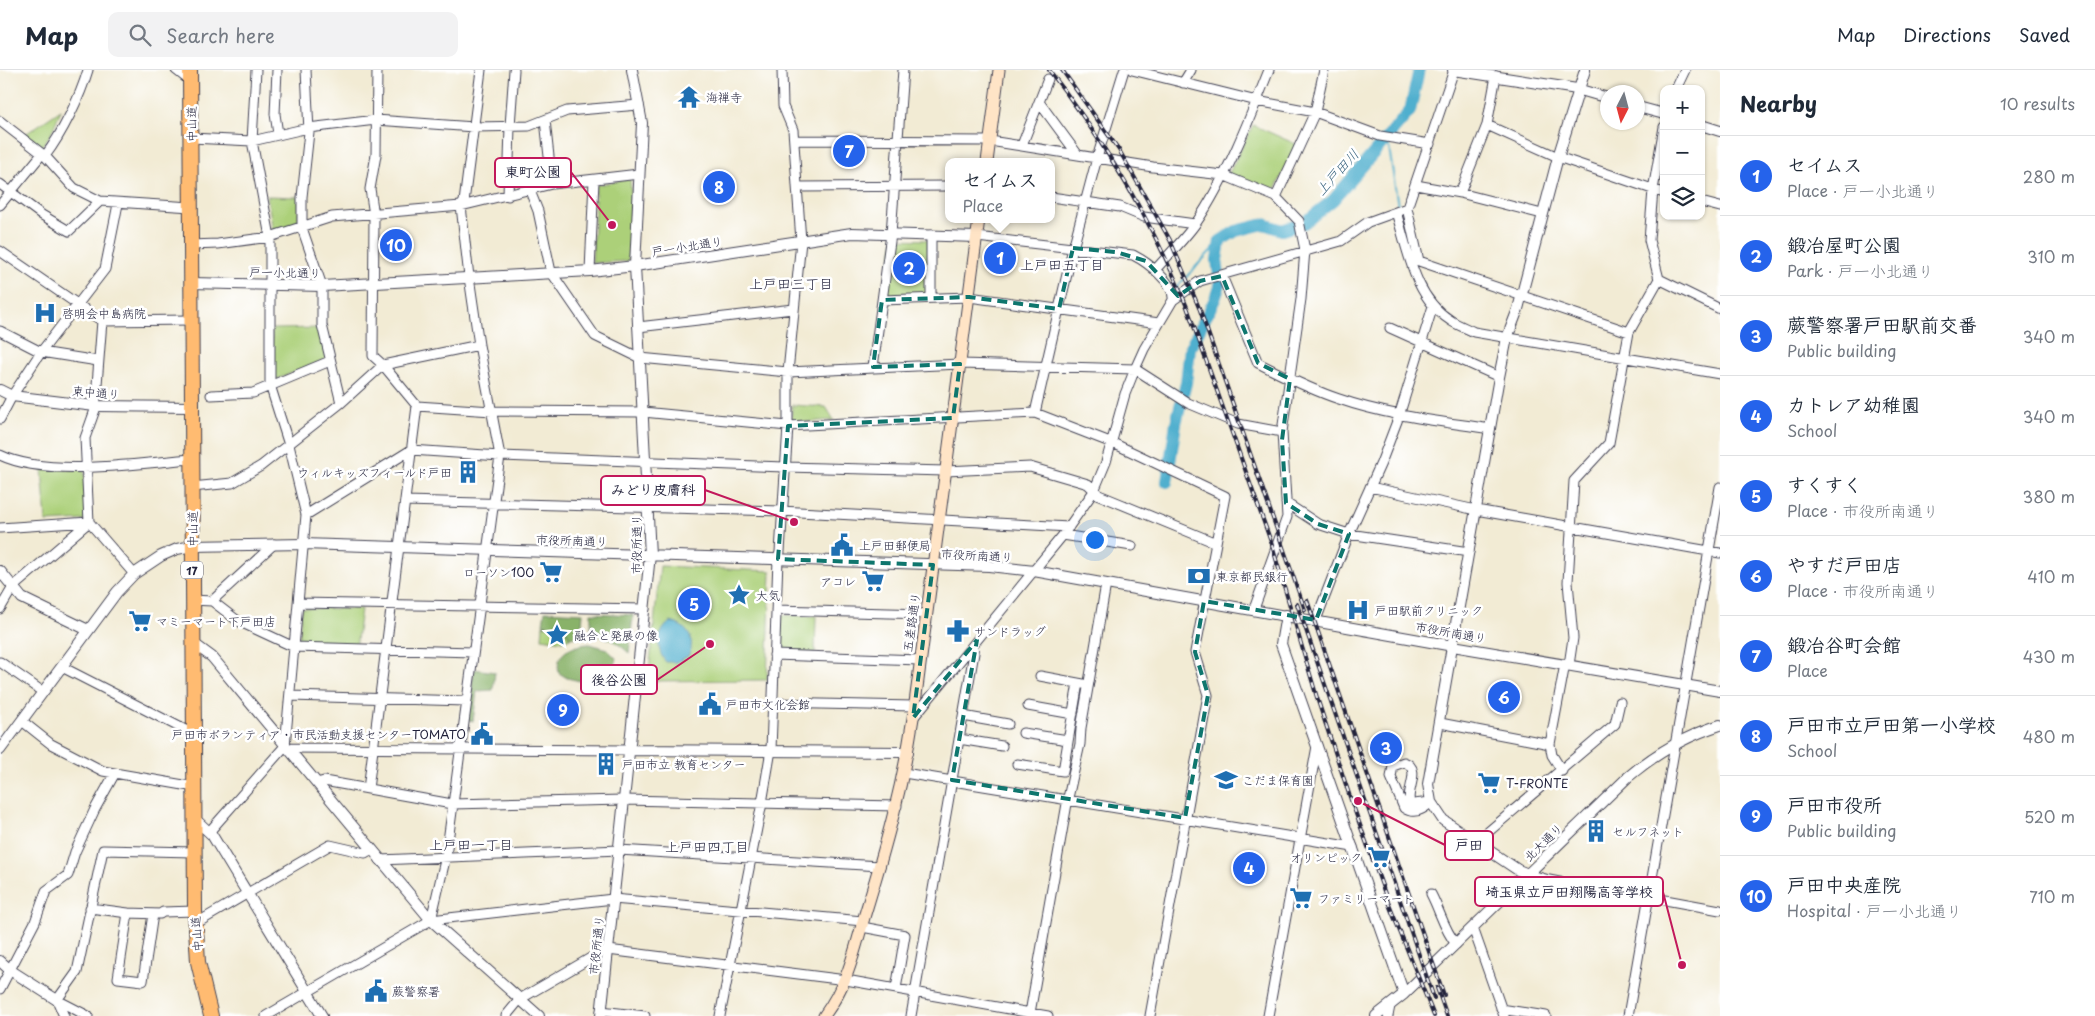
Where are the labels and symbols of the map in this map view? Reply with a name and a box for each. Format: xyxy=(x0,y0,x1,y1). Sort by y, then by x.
temple icon: 海禅寺 xyxy=(676,84,702,110)
north arrow xyxy=(1600,85,1645,130)
place label: 海禅寺 xyxy=(706,88,742,106)
street label: 中山道 xyxy=(182,106,200,142)
pin: 7 xyxy=(833,132,865,170)
water label: 上戸田川 xyxy=(1310,144,1364,200)
callout: 東町公園 xyxy=(495,158,571,187)
text: 東町公園 xyxy=(505,161,561,182)
pin: 8 xyxy=(703,168,735,206)
pin: 10 xyxy=(380,226,412,264)
street label: 戸一小北通り xyxy=(650,231,724,261)
pin: 1 xyxy=(984,239,1016,277)
pin: 2 xyxy=(893,249,925,287)
district label: 上戸田五丁目 xyxy=(1020,254,1104,275)
street label: 戸一小北通り xyxy=(249,262,321,282)
district label: 上戸田三丁目 xyxy=(749,273,833,294)
hospital icon: 啓明会中島病院 xyxy=(32,300,58,326)
place label: 啓明会中島病院 xyxy=(62,304,146,322)
street label: 東中通り xyxy=(71,381,121,403)
building icon: ウィルキッズフィールド戸田 xyxy=(455,459,481,485)
place label: ウィルキッズフィールド戸田 xyxy=(297,463,452,481)
callout: みどり皮膚科 xyxy=(601,476,705,505)
text: みどり皮膚科 xyxy=(611,479,696,500)
street label: 中山道 xyxy=(183,511,201,547)
street label: 市役所通り xyxy=(627,514,645,574)
your location xyxy=(1082,527,1108,553)
street label: 市役所南通り xyxy=(536,530,608,550)
public building icon: 上戸田郵便局 xyxy=(829,532,855,558)
place label: 上戸田郵便局 xyxy=(859,536,931,554)
street label: 市役所南通り xyxy=(941,544,1013,566)
supermarket icon: ローソン100 xyxy=(538,559,564,585)
road number: 17 xyxy=(181,562,203,578)
place label: ローソン100 xyxy=(463,563,534,581)
bank icon: 東京都民銀行 xyxy=(1186,563,1212,589)
place label: 東京都民銀行 xyxy=(1216,567,1288,585)
supermarket icon: アコレ xyxy=(860,568,886,594)
place label: アコレ xyxy=(820,572,856,590)
place icon: 大気 xyxy=(726,582,752,608)
pin: 5 xyxy=(678,585,710,623)
place label: 大気 xyxy=(756,586,780,604)
street label: 五差路通り xyxy=(898,591,924,653)
hospital icon: 戸田駅前クリニック xyxy=(1345,597,1371,623)
place label: 戸田駅前クリニック xyxy=(1375,601,1483,619)
supermarket icon: マミーマート下戸田店 xyxy=(127,608,153,634)
place label: マミーマート下戸田店 xyxy=(156,612,276,630)
street label: 市役所南通り xyxy=(1414,617,1488,647)
pharmacy icon: サンドラッグ xyxy=(945,618,971,644)
place icon: 融合と発展の像 xyxy=(544,622,570,648)
place label: サンドラッグ xyxy=(974,622,1046,640)
place label: 融合と発展の像 xyxy=(574,626,658,644)
callout: 後谷公園 xyxy=(581,665,657,694)
text: 後谷公園 xyxy=(591,669,647,690)
pin: 6 xyxy=(1488,678,1520,716)
pin: 9 xyxy=(547,691,579,729)
public building icon: 戸田市文化会館 xyxy=(697,691,723,717)
place label: 戸田市文化会館 xyxy=(726,695,810,713)
public building icon: 戸田市ボランティア・市民活動支援センターTOMATO xyxy=(469,721,495,747)
place label: 戸田市ボランティア・市民活動支援センターTOMATO xyxy=(172,725,466,743)
pin: 3 xyxy=(1370,729,1402,767)
building icon: 戸田市立 教育センター xyxy=(593,751,619,777)
place label: 戸田市立 教育センター xyxy=(622,755,745,773)
school or university icon: こだま保育園 xyxy=(1213,767,1239,793)
supermarket icon: T-FRONTE xyxy=(1476,770,1502,796)
place label: こだま保育園 xyxy=(1242,771,1314,789)
place label: T-FRONTE xyxy=(1506,774,1569,792)
building icon: セルフネット xyxy=(1583,818,1609,844)
street label: 北大通り xyxy=(1519,819,1567,865)
place label: セルフネット xyxy=(1612,822,1684,840)
callout: 戸田 xyxy=(1445,831,1493,860)
district label: 上戸田一丁目 xyxy=(429,834,513,855)
text: 戸田 xyxy=(1455,834,1483,855)
district label: 上戸田四丁目 xyxy=(665,836,749,857)
supermarket icon: オリンピック xyxy=(1366,844,1392,870)
place label: オリンピック xyxy=(1290,848,1362,866)
pin: 4 xyxy=(1233,849,1265,887)
callout: 埼玉県立戸田翔陽高等学校 xyxy=(1475,877,1663,906)
text: 埼玉県立戸田翔陽高等学校 xyxy=(1485,881,1653,902)
supermarket icon: ファミリーマート xyxy=(1288,885,1314,911)
place label: ファミリーマート xyxy=(1318,889,1414,907)
street label: 市役所通り xyxy=(584,914,608,976)
street label: 中山道 xyxy=(186,915,206,953)
public building icon: 蕨警察署 xyxy=(363,978,389,1004)
place label: 蕨警察署 xyxy=(392,982,440,1000)

